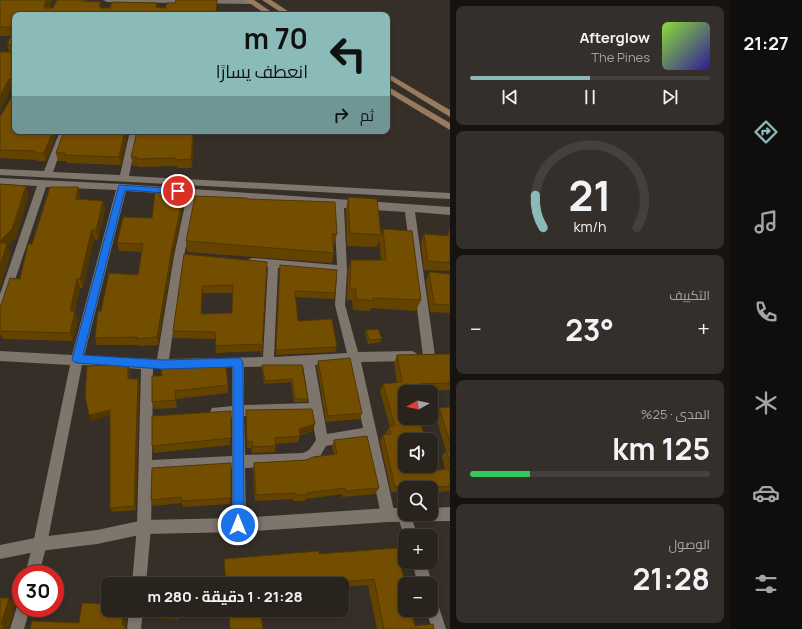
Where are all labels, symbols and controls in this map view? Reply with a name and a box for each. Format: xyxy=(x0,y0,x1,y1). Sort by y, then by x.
text: 70 m xyxy=(244,19,308,57)
text: Afterglow xyxy=(579,27,650,48)
icon: left xyxy=(322,28,374,80)
text: 21:27 xyxy=(743,31,789,55)
text: The Pines xyxy=(591,48,650,66)
text: انعطف يسارًا xyxy=(216,59,308,83)
icon: previous xyxy=(499,86,521,108)
icon: pause xyxy=(579,86,601,108)
icon: next xyxy=(659,86,681,108)
icon: right xyxy=(330,104,352,126)
text: ثم xyxy=(360,105,374,126)
icon: directions xyxy=(752,118,780,146)
text: 21 xyxy=(569,167,612,223)
pin xyxy=(161,174,195,208)
icon: arrive xyxy=(167,180,189,202)
icon: music xyxy=(752,208,780,236)
text: km/h xyxy=(573,216,607,235)
text: التكييف xyxy=(669,286,710,304)
icon: phone xyxy=(752,298,780,326)
text: 23° xyxy=(565,309,614,350)
text: − xyxy=(470,314,482,344)
text: + xyxy=(697,314,710,344)
north arrow xyxy=(398,385,438,425)
map controls xyxy=(398,385,438,617)
icon: climate xyxy=(752,389,780,417)
text: المدى · 25% xyxy=(641,405,710,423)
text: 125 km xyxy=(612,428,710,469)
button: sound xyxy=(398,433,438,473)
icon: car xyxy=(752,479,780,507)
button: search xyxy=(398,481,438,521)
position arrow xyxy=(217,504,259,546)
button: + xyxy=(398,529,438,569)
text: الوصول xyxy=(669,535,710,553)
text: 21:28 xyxy=(632,558,710,599)
speed limit sign: 30 xyxy=(12,565,64,617)
icon: filters xyxy=(752,570,780,598)
button: − xyxy=(398,577,438,617)
text: 21:28 · 1 دقيقة · 280 m xyxy=(147,586,303,607)

